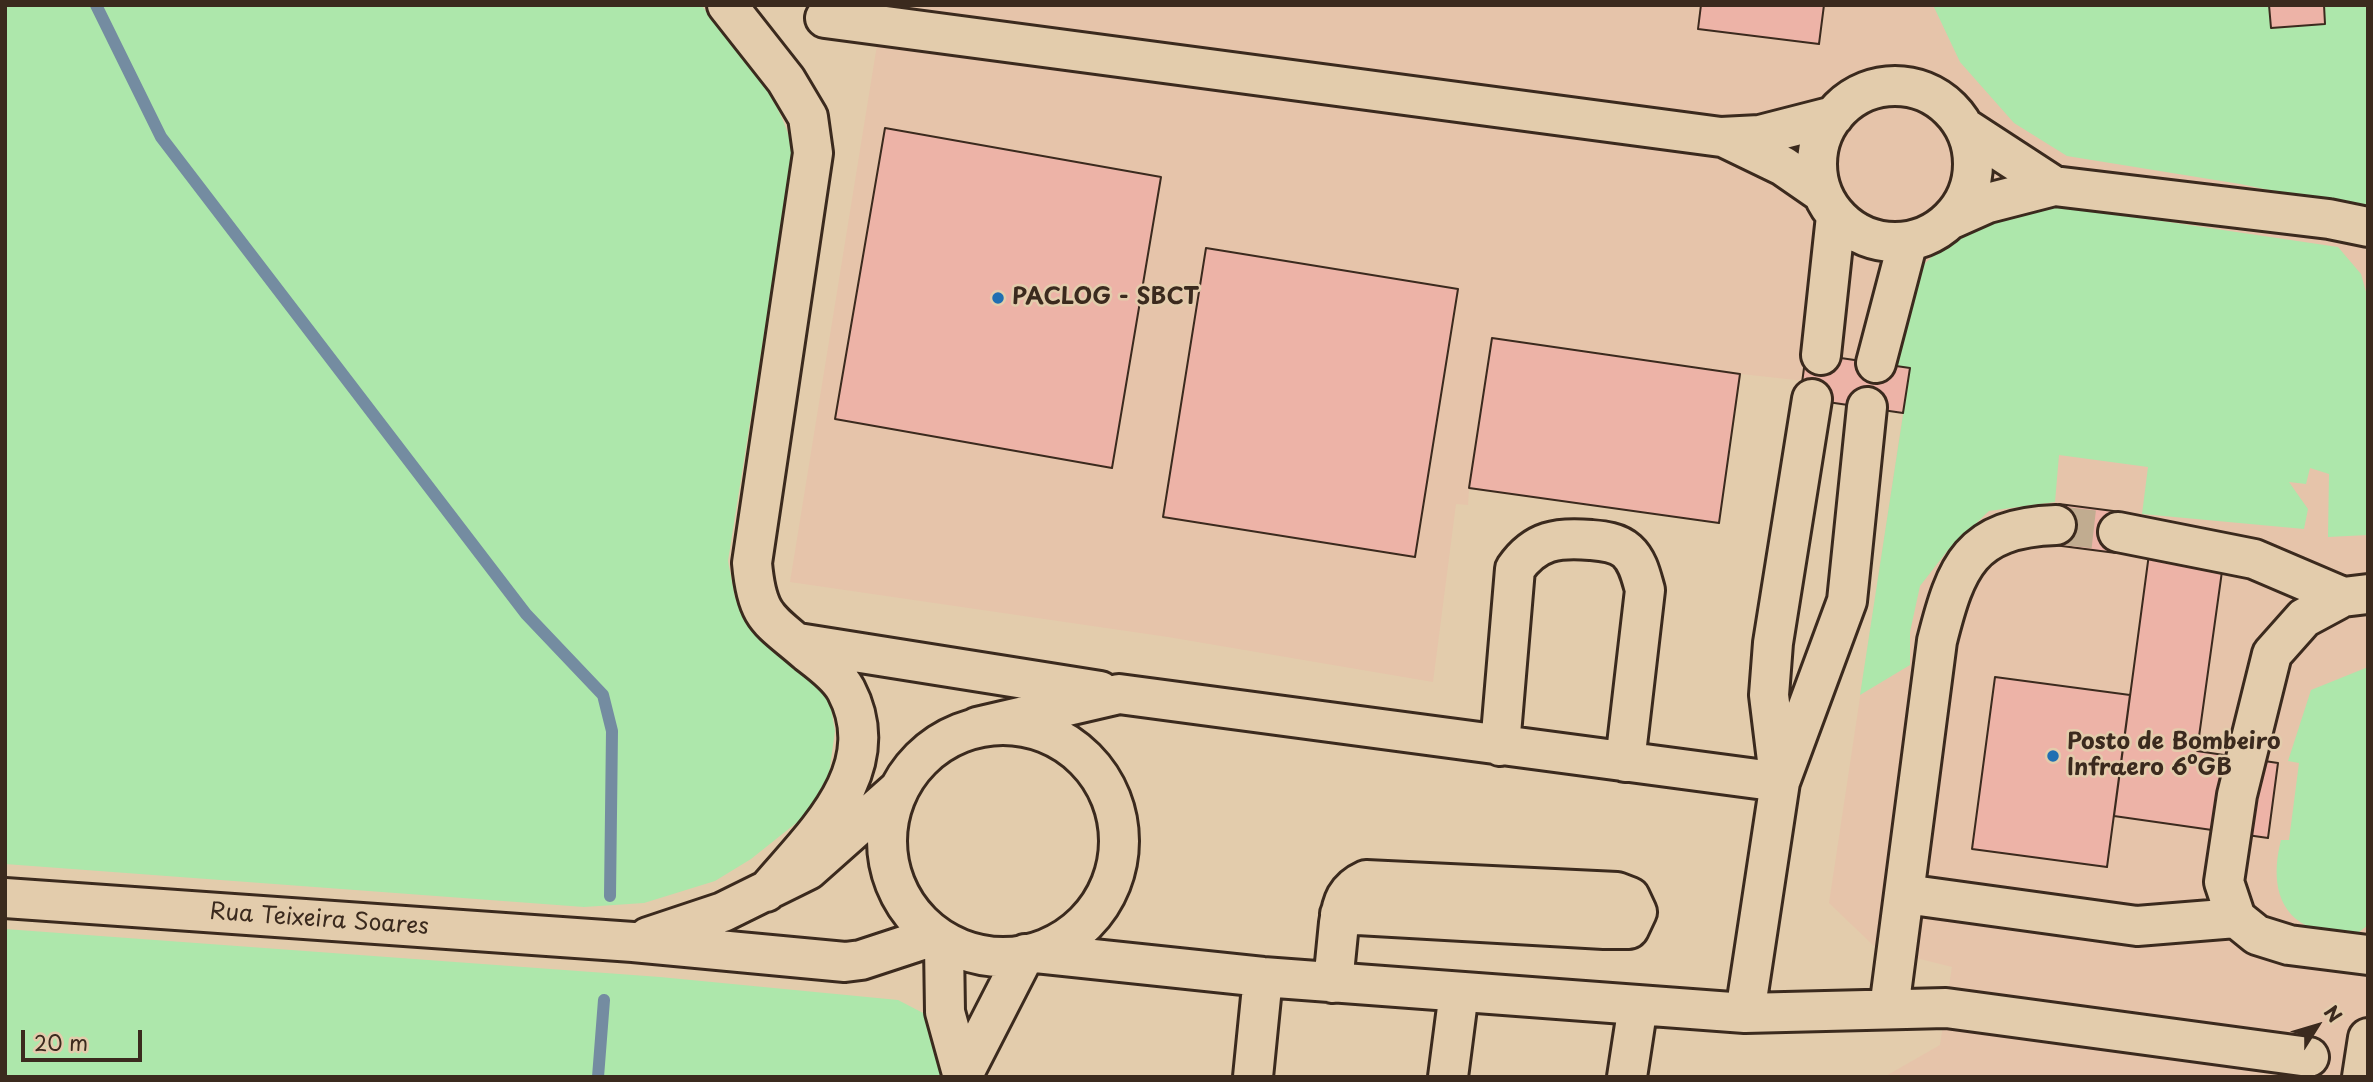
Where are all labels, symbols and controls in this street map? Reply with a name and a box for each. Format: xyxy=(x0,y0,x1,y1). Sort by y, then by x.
place label: PACLOG - SBCT xyxy=(1012,284,1199,312)
marker: PACLOG - SBCT xyxy=(990,290,1006,306)
place label: Posto de Bombeiro Infraero 6ºGB xyxy=(2067,729,2281,783)
marker: Posto de Bombeiro Infraero 6ºGB xyxy=(2045,748,2061,764)
street label: Rua Teixeira Soares xyxy=(208,899,430,941)
north arrow xyxy=(2282,991,2352,1061)
text: N xyxy=(2318,999,2349,1028)
scale bar xyxy=(24,1016,145,1060)
text: 20 m xyxy=(34,1026,88,1058)

